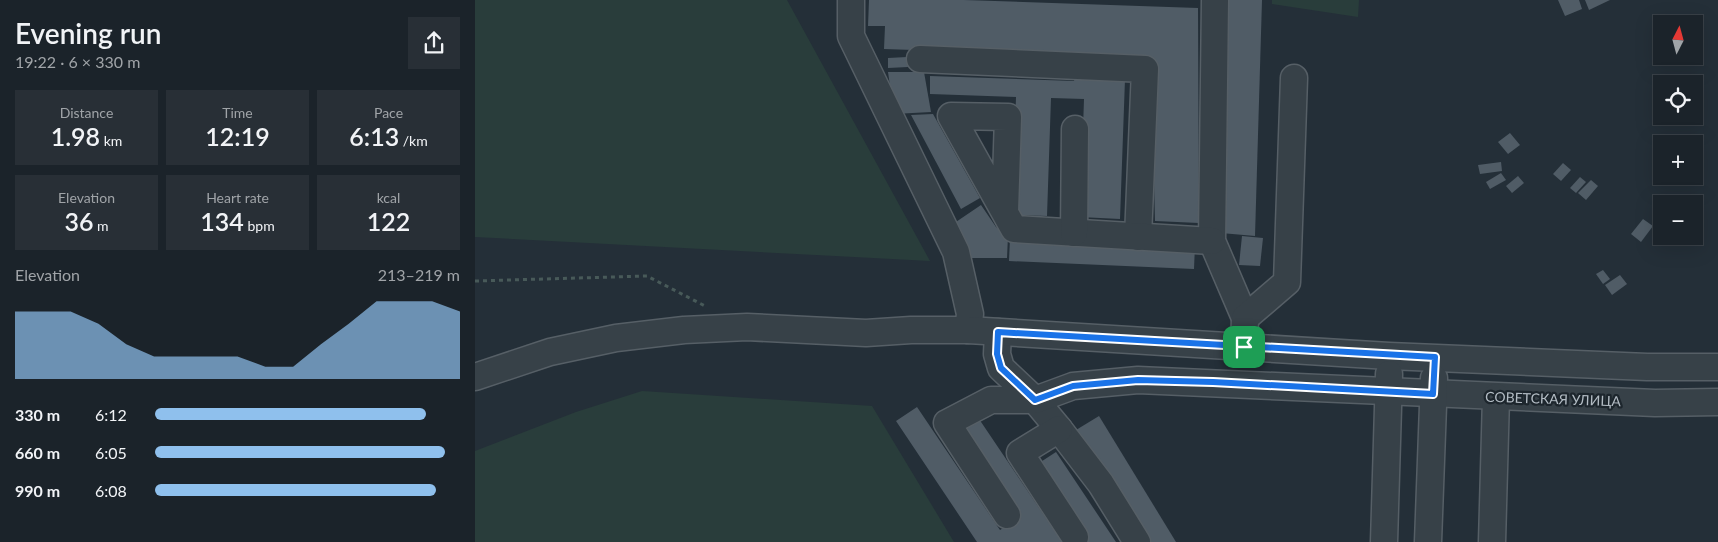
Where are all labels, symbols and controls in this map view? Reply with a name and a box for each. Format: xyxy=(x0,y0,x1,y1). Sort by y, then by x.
north arrow xyxy=(1653,15,1703,65)
map controls xyxy=(1653,15,1703,245)
text: Evening run xyxy=(15,16,161,50)
button: share xyxy=(408,17,460,69)
text: 19:22 · 6 × 330 m xyxy=(15,52,140,71)
button: locate xyxy=(1653,75,1703,125)
text: Distance xyxy=(60,104,113,121)
text: Time xyxy=(222,104,253,121)
text: Pace xyxy=(374,104,403,121)
text: 1.98 xyxy=(51,121,100,151)
text: 12:19 xyxy=(205,121,270,151)
text: 6:13 xyxy=(349,121,399,151)
text: km xyxy=(100,132,122,149)
text: /km xyxy=(399,132,428,149)
button: + xyxy=(1653,135,1703,185)
text: Elevation xyxy=(58,189,115,206)
text: Heart rate xyxy=(206,189,269,206)
text: kcal xyxy=(377,189,400,206)
button: − xyxy=(1653,195,1703,245)
text: 36 xyxy=(64,206,93,236)
text: 134 xyxy=(200,206,244,236)
text: 122 xyxy=(367,206,410,236)
text: m xyxy=(93,217,109,234)
text: bpm xyxy=(244,217,275,234)
text: Elevation xyxy=(15,265,80,284)
text: 213–219 m xyxy=(378,265,460,284)
pin xyxy=(1223,326,1265,368)
icon: arrive xyxy=(1230,333,1258,361)
street label: СОВЕТСКАЯ УЛИЦА xyxy=(1485,388,1622,409)
text: 330 m xyxy=(15,405,60,424)
text: 6:12 xyxy=(95,405,127,424)
text: 660 m xyxy=(15,443,60,462)
text: 6:05 xyxy=(95,443,127,462)
text: 990 m xyxy=(15,481,60,500)
text: 6:08 xyxy=(95,481,127,500)

